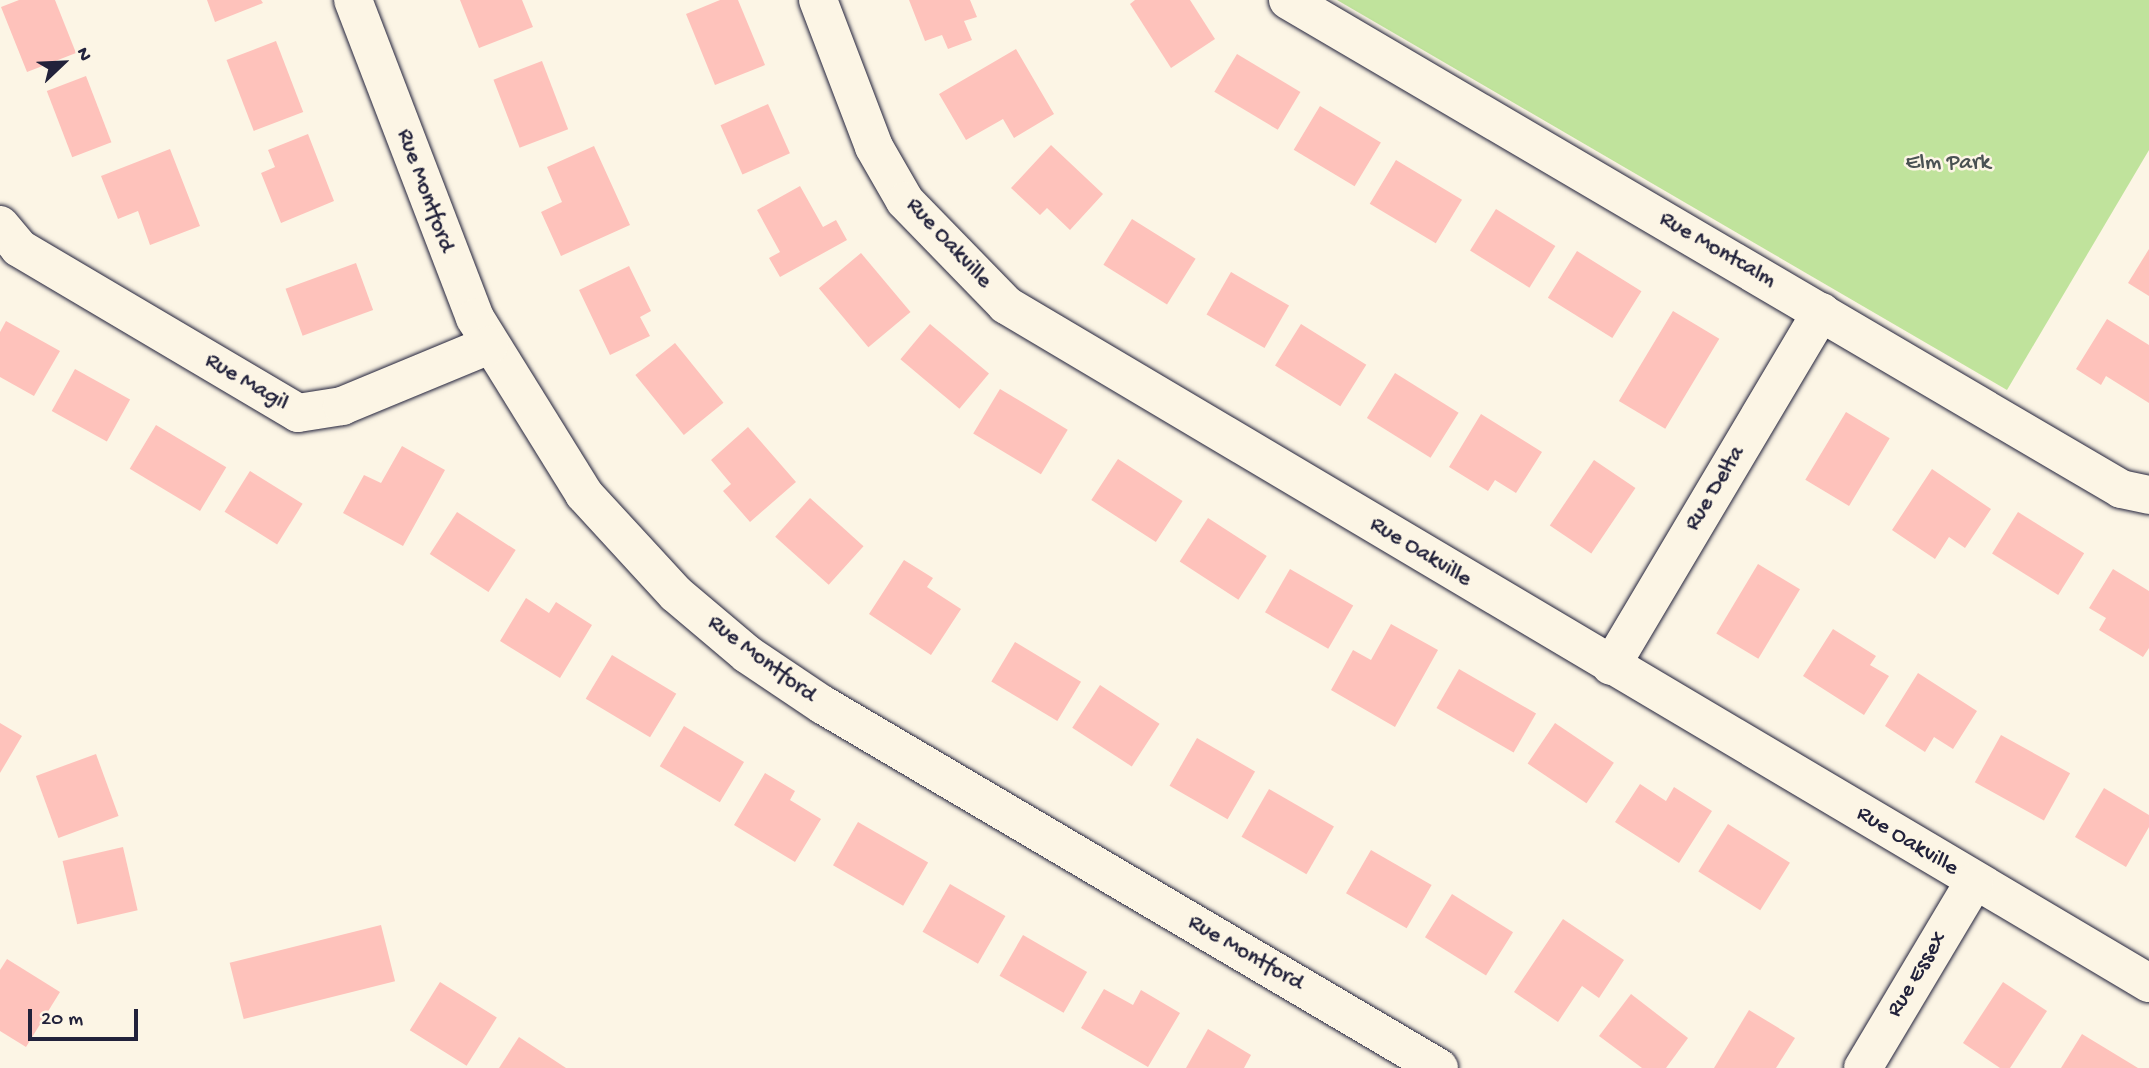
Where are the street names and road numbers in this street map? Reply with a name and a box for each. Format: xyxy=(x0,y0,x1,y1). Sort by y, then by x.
street label: Rue Montford xyxy=(389,126,459,256)
street label: Rue Oakville xyxy=(899,193,997,295)
street label: Rue Montcalm xyxy=(1654,206,1780,296)
street label: Rue Magil xyxy=(199,348,293,418)
street label: Rue Delta xyxy=(1680,442,1752,536)
street label: Rue Oakville xyxy=(1364,512,1476,594)
street label: Rue Montford xyxy=(701,610,821,710)
street label: Rue Oakville xyxy=(1851,801,1963,883)
street label: Rue Montford xyxy=(1182,910,1308,998)
street label: Rue Essex xyxy=(1882,927,1954,1023)

